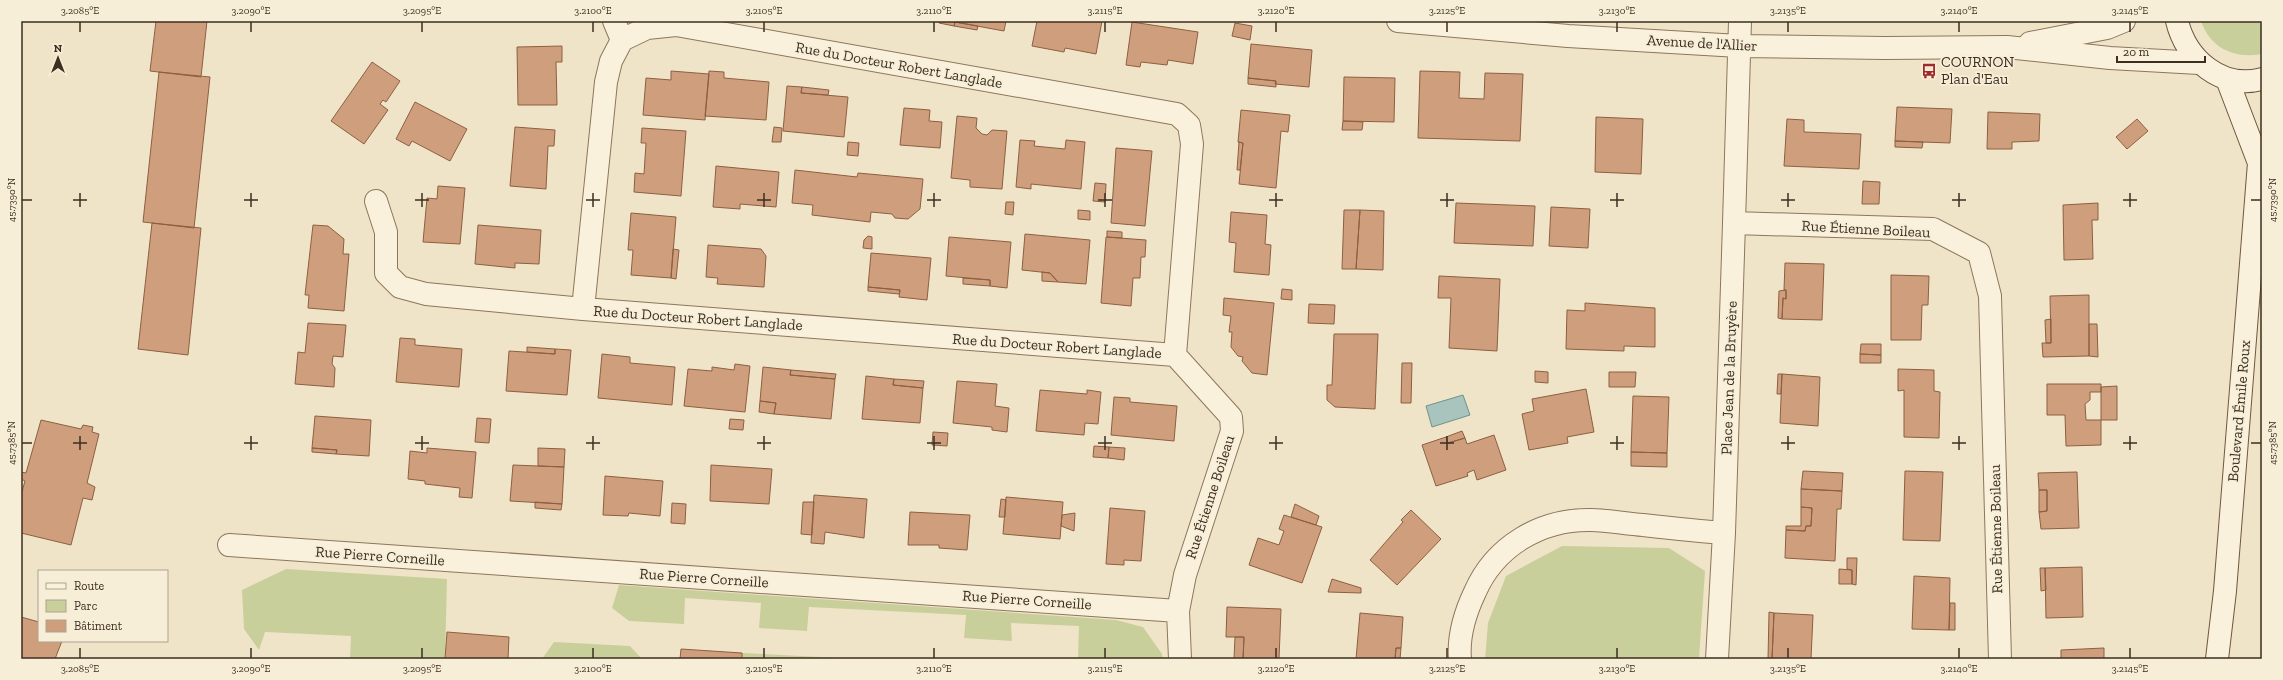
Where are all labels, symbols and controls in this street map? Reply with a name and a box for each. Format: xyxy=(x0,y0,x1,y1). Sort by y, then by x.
text: 3.2085°E xyxy=(61,5,99,17)
text: 3.2090°E xyxy=(232,5,271,17)
text: 3.2095°E xyxy=(403,5,441,17)
text: 3.2100°E xyxy=(574,5,612,17)
text: 3.2105°E xyxy=(746,5,782,17)
text: 3.2110°E xyxy=(916,5,952,17)
text: 3.2115°E xyxy=(1088,5,1123,17)
text: 3.2120°E xyxy=(1258,5,1294,17)
text: 3.2125°E xyxy=(1429,5,1465,17)
text: 3.2130°E xyxy=(1599,5,1635,17)
text: 3.2135°E xyxy=(1770,5,1806,17)
text: 3.2140°E xyxy=(1941,5,1978,17)
text: 3.2145°E xyxy=(2112,5,2148,17)
street label: Avenue de l'Allier xyxy=(1646,31,1758,55)
north arrow xyxy=(38,38,78,78)
street label: Rue du Docteur Robert Langlade xyxy=(794,38,1004,92)
scale bar xyxy=(2117,38,2205,64)
text: N xyxy=(54,42,63,55)
text: 20 m xyxy=(2123,45,2150,59)
place label: COURNON Plan d'Eau xyxy=(1941,53,2014,88)
bus stop icon: COURNON Plan d'Eau xyxy=(1920,62,1938,80)
text: 45.7390°N xyxy=(6,177,18,222)
text: 45.7390°N xyxy=(2267,177,2279,222)
street label: Rue Étienne Boileau xyxy=(1801,217,1932,241)
street label: Place Jean de la Bruyère xyxy=(1717,300,1741,456)
street label: Rue du Docteur Robert Langlade xyxy=(593,302,803,334)
street label: Rue du Docteur Robert Langlade xyxy=(952,330,1162,362)
street label: Boulevard Émile Roux xyxy=(2224,339,2254,483)
text: 45.7385°N xyxy=(6,421,18,465)
text: 45.7385°N xyxy=(2267,421,2279,465)
street label: Rue Étienne Boileau xyxy=(1181,432,1239,561)
street label: Rue Étienne Boileau xyxy=(1986,464,2006,594)
street label: Rue Pierre Corneille xyxy=(315,543,445,569)
street label: Rue Pierre Corneille xyxy=(639,565,769,591)
legend xyxy=(38,570,168,642)
text: Route xyxy=(74,579,105,593)
street label: Rue Pierre Corneille xyxy=(962,587,1092,613)
text: Parc xyxy=(74,599,98,613)
text: Bâtiment xyxy=(74,619,123,633)
text: 3.2085°E xyxy=(61,663,99,675)
text: 3.2090°E xyxy=(232,663,271,675)
text: 3.2095°E xyxy=(403,663,441,675)
text: 3.2100°E xyxy=(574,663,612,675)
text: 3.2105°E xyxy=(746,663,782,675)
text: 3.2110°E xyxy=(916,663,952,675)
text: 3.2115°E xyxy=(1088,663,1123,675)
text: 3.2120°E xyxy=(1258,663,1294,675)
text: 3.2125°E xyxy=(1429,663,1465,675)
text: 3.2130°E xyxy=(1599,663,1635,675)
text: 3.2135°E xyxy=(1770,663,1806,675)
text: 3.2140°E xyxy=(1941,663,1978,675)
text: 3.2145°E xyxy=(2112,663,2148,675)

